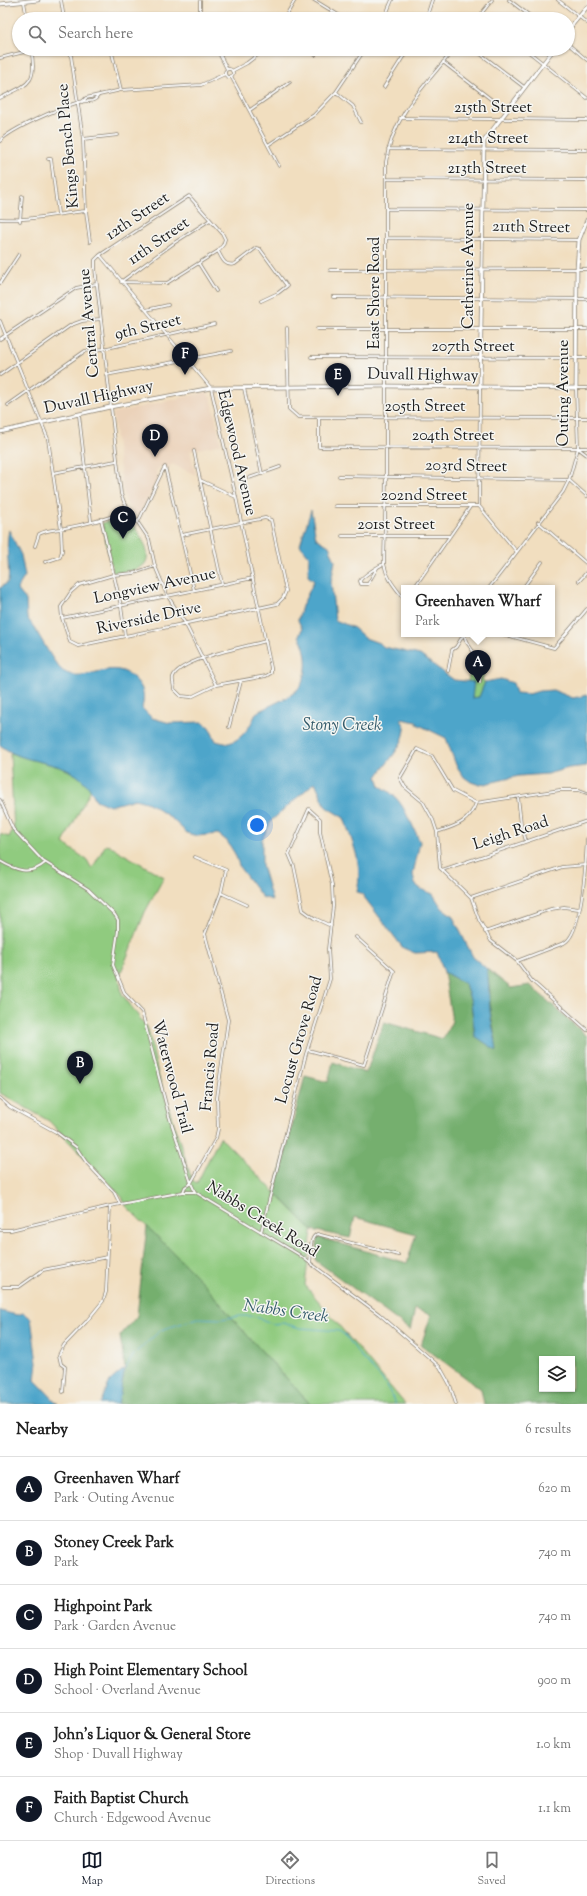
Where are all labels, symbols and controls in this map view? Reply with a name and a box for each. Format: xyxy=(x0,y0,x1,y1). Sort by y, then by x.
search box xyxy=(12,12,575,56)
icon: search xyxy=(26,23,48,45)
text: Search here xyxy=(58,24,133,45)
street label: Kings Bench Place xyxy=(52,83,86,209)
street label: 215th Street xyxy=(454,97,533,120)
street label: 214th Street xyxy=(448,128,529,151)
street label: 213th Street xyxy=(448,158,527,181)
street label: 12th Street xyxy=(102,187,175,247)
street label: Catherine Avenue xyxy=(458,203,481,329)
street label: 11th Street xyxy=(124,212,195,272)
street label: 211th Street xyxy=(492,216,571,240)
street label: East Shore Road xyxy=(364,237,387,349)
street label: Central Avenue xyxy=(74,268,106,378)
street label: 9th Street xyxy=(113,309,184,347)
street label: 207th Street xyxy=(431,336,515,359)
street label: Outing Avenue xyxy=(553,340,576,446)
pin: F xyxy=(172,342,198,375)
pin: E xyxy=(325,363,351,396)
street label: Duvall Highway xyxy=(367,364,479,388)
street label: Duvall Highway xyxy=(42,375,156,421)
street label: Edgewood Avenue xyxy=(210,388,262,518)
street label: 205th Street xyxy=(384,396,466,419)
pin: D xyxy=(142,424,168,457)
street label: 204th Street xyxy=(412,425,495,448)
street label: 203rd Street xyxy=(425,455,508,479)
street label: 202nd Street xyxy=(381,485,468,508)
pin: C xyxy=(110,506,136,539)
street label: 201st Street xyxy=(357,514,435,537)
street label: Longview Avenue xyxy=(92,563,218,611)
popup xyxy=(401,585,555,637)
text: Greenhaven Wharf xyxy=(415,592,541,613)
street label: Riverside Drive xyxy=(95,597,203,641)
text: Park xyxy=(415,613,440,631)
pin: A xyxy=(465,650,491,683)
water label: Stony Creek xyxy=(302,714,382,738)
street label: Leigh Road xyxy=(470,811,552,857)
your location xyxy=(247,815,267,835)
street label: Locust Grove Road xyxy=(271,973,329,1107)
street label: Waterwood Trail xyxy=(145,1018,197,1137)
street label: Francis Road xyxy=(196,1022,226,1112)
pin: B xyxy=(67,1051,93,1084)
street label: Nabbs Creek Road xyxy=(201,1176,323,1264)
water label: Nabbs Creek xyxy=(242,1294,330,1330)
map controls xyxy=(539,1356,575,1392)
button: layers xyxy=(539,1356,575,1392)
text: Nearby xyxy=(16,1418,68,1442)
text: 6 results xyxy=(525,1421,571,1439)
text: Greenhaven Wharf xyxy=(54,1469,180,1490)
text: A xyxy=(24,1480,34,1498)
text: 620 m xyxy=(538,1480,571,1498)
text: Park · Outing Avenue xyxy=(54,1490,174,1508)
text: Stoney Creek Park xyxy=(54,1533,174,1554)
text: B xyxy=(25,1544,33,1562)
text: 740 m xyxy=(539,1544,571,1562)
text: Park xyxy=(54,1554,79,1572)
text: Highpoint Park xyxy=(54,1597,153,1618)
text: C xyxy=(24,1608,34,1626)
text: 740 m xyxy=(539,1608,571,1626)
text: Park · Garden Avenue xyxy=(54,1618,176,1636)
text: High Point Elementary School xyxy=(54,1661,248,1682)
text: D xyxy=(24,1672,34,1690)
text: 900 m xyxy=(537,1672,571,1690)
text: School · Overland Avenue xyxy=(54,1682,201,1700)
text: John's Liquor & General Store xyxy=(54,1725,251,1746)
text: E xyxy=(25,1736,33,1754)
text: 1.0 km xyxy=(536,1736,571,1754)
text: Shop · Duvall Highway xyxy=(54,1746,183,1764)
text: Faith Baptist Church xyxy=(54,1789,189,1810)
text: F xyxy=(25,1800,33,1818)
text: 1.1 km xyxy=(538,1800,571,1818)
text: Church · Edgewood Avenue xyxy=(54,1810,211,1828)
tab: Map xyxy=(81,1849,103,1889)
tab: Directions xyxy=(266,1849,315,1889)
tab: Saved xyxy=(478,1849,506,1889)

